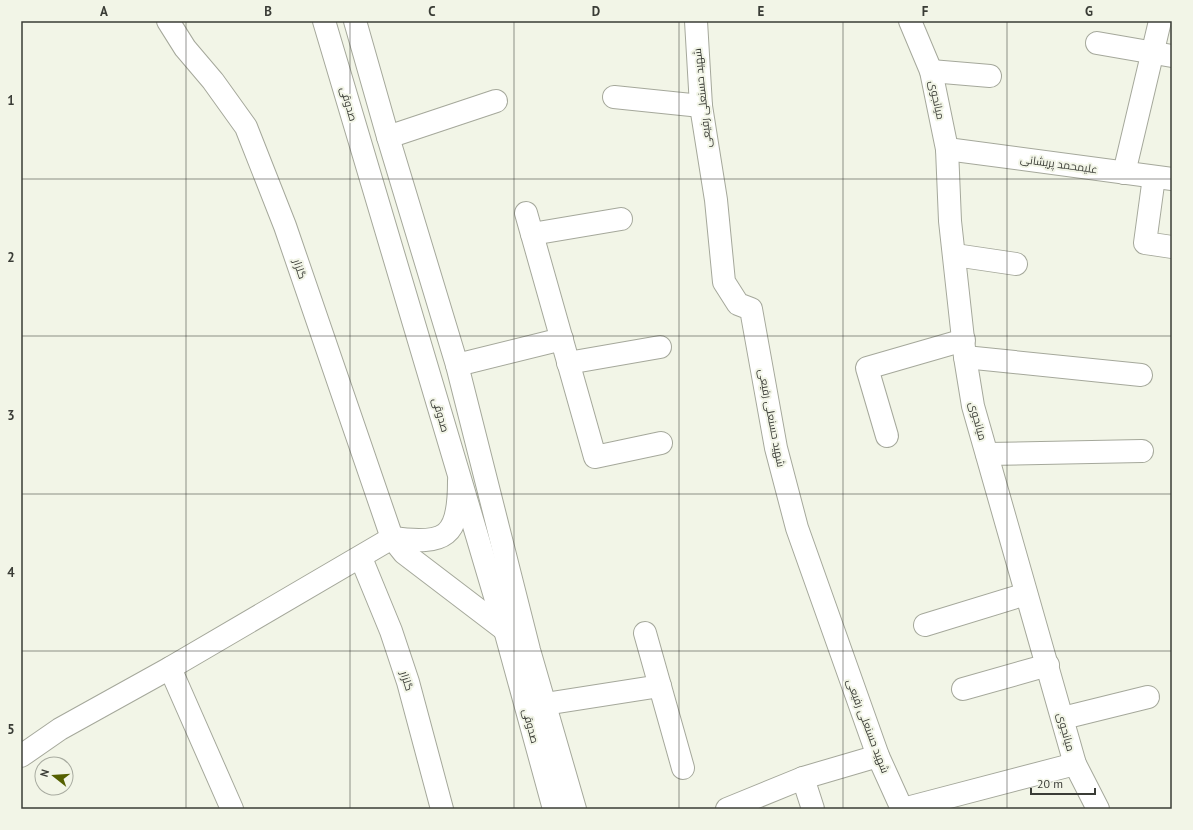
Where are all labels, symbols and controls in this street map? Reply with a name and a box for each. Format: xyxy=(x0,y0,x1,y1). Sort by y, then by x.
text: A xyxy=(100,3,108,20)
text: B xyxy=(264,3,272,20)
text: C xyxy=(428,3,436,20)
text: D xyxy=(592,3,600,20)
text: E xyxy=(758,3,765,20)
text: F xyxy=(922,3,929,20)
text: G xyxy=(1085,3,1093,20)
street label: شهید حسنعلی رفیعی xyxy=(690,48,714,148)
street label: میانجوی xyxy=(926,79,948,121)
street label: صدوقی xyxy=(337,85,361,123)
text: 1 xyxy=(7,92,15,109)
street label: علیمحمد پریشانی xyxy=(1019,152,1099,176)
text: 2 xyxy=(7,249,15,266)
street label: گلزار xyxy=(290,256,310,281)
street label: شهید حسنعلی رفیعی xyxy=(756,368,788,468)
street label: صدوقی xyxy=(429,396,453,434)
street label: میانجوی xyxy=(966,400,990,442)
text: 3 xyxy=(7,407,15,424)
text: 4 xyxy=(7,564,15,581)
street label: گلزار xyxy=(397,668,417,693)
street label: شهید حسنعلی رفیعی xyxy=(844,677,892,775)
street label: صدوقی xyxy=(520,707,542,745)
street label: میانجوی xyxy=(1054,711,1078,753)
text: 5 xyxy=(7,721,15,738)
north arrow xyxy=(34,756,74,796)
text: N xyxy=(37,768,52,779)
scale bar xyxy=(1031,770,1095,796)
text: 20 m xyxy=(1037,776,1063,791)

